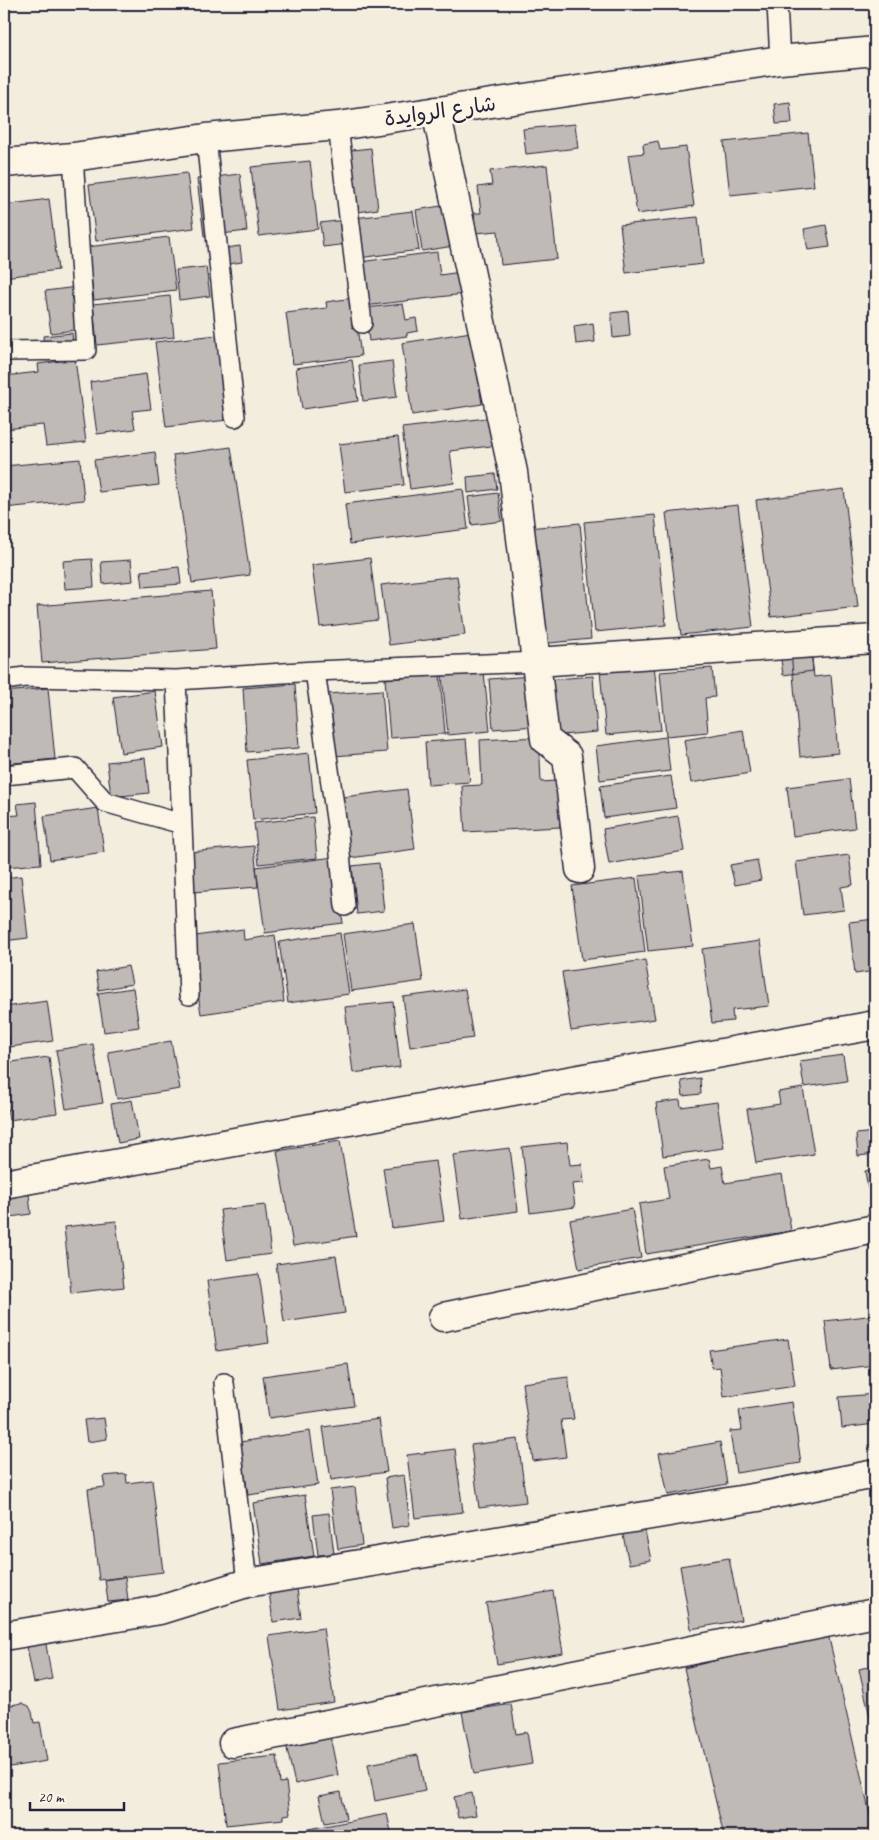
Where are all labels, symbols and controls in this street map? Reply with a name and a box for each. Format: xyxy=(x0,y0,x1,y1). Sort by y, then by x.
street label: شارع الروايدة xyxy=(382,90,498,134)
scale bar xyxy=(30,1780,124,1812)
text: 20 m xyxy=(38,1788,65,1807)

